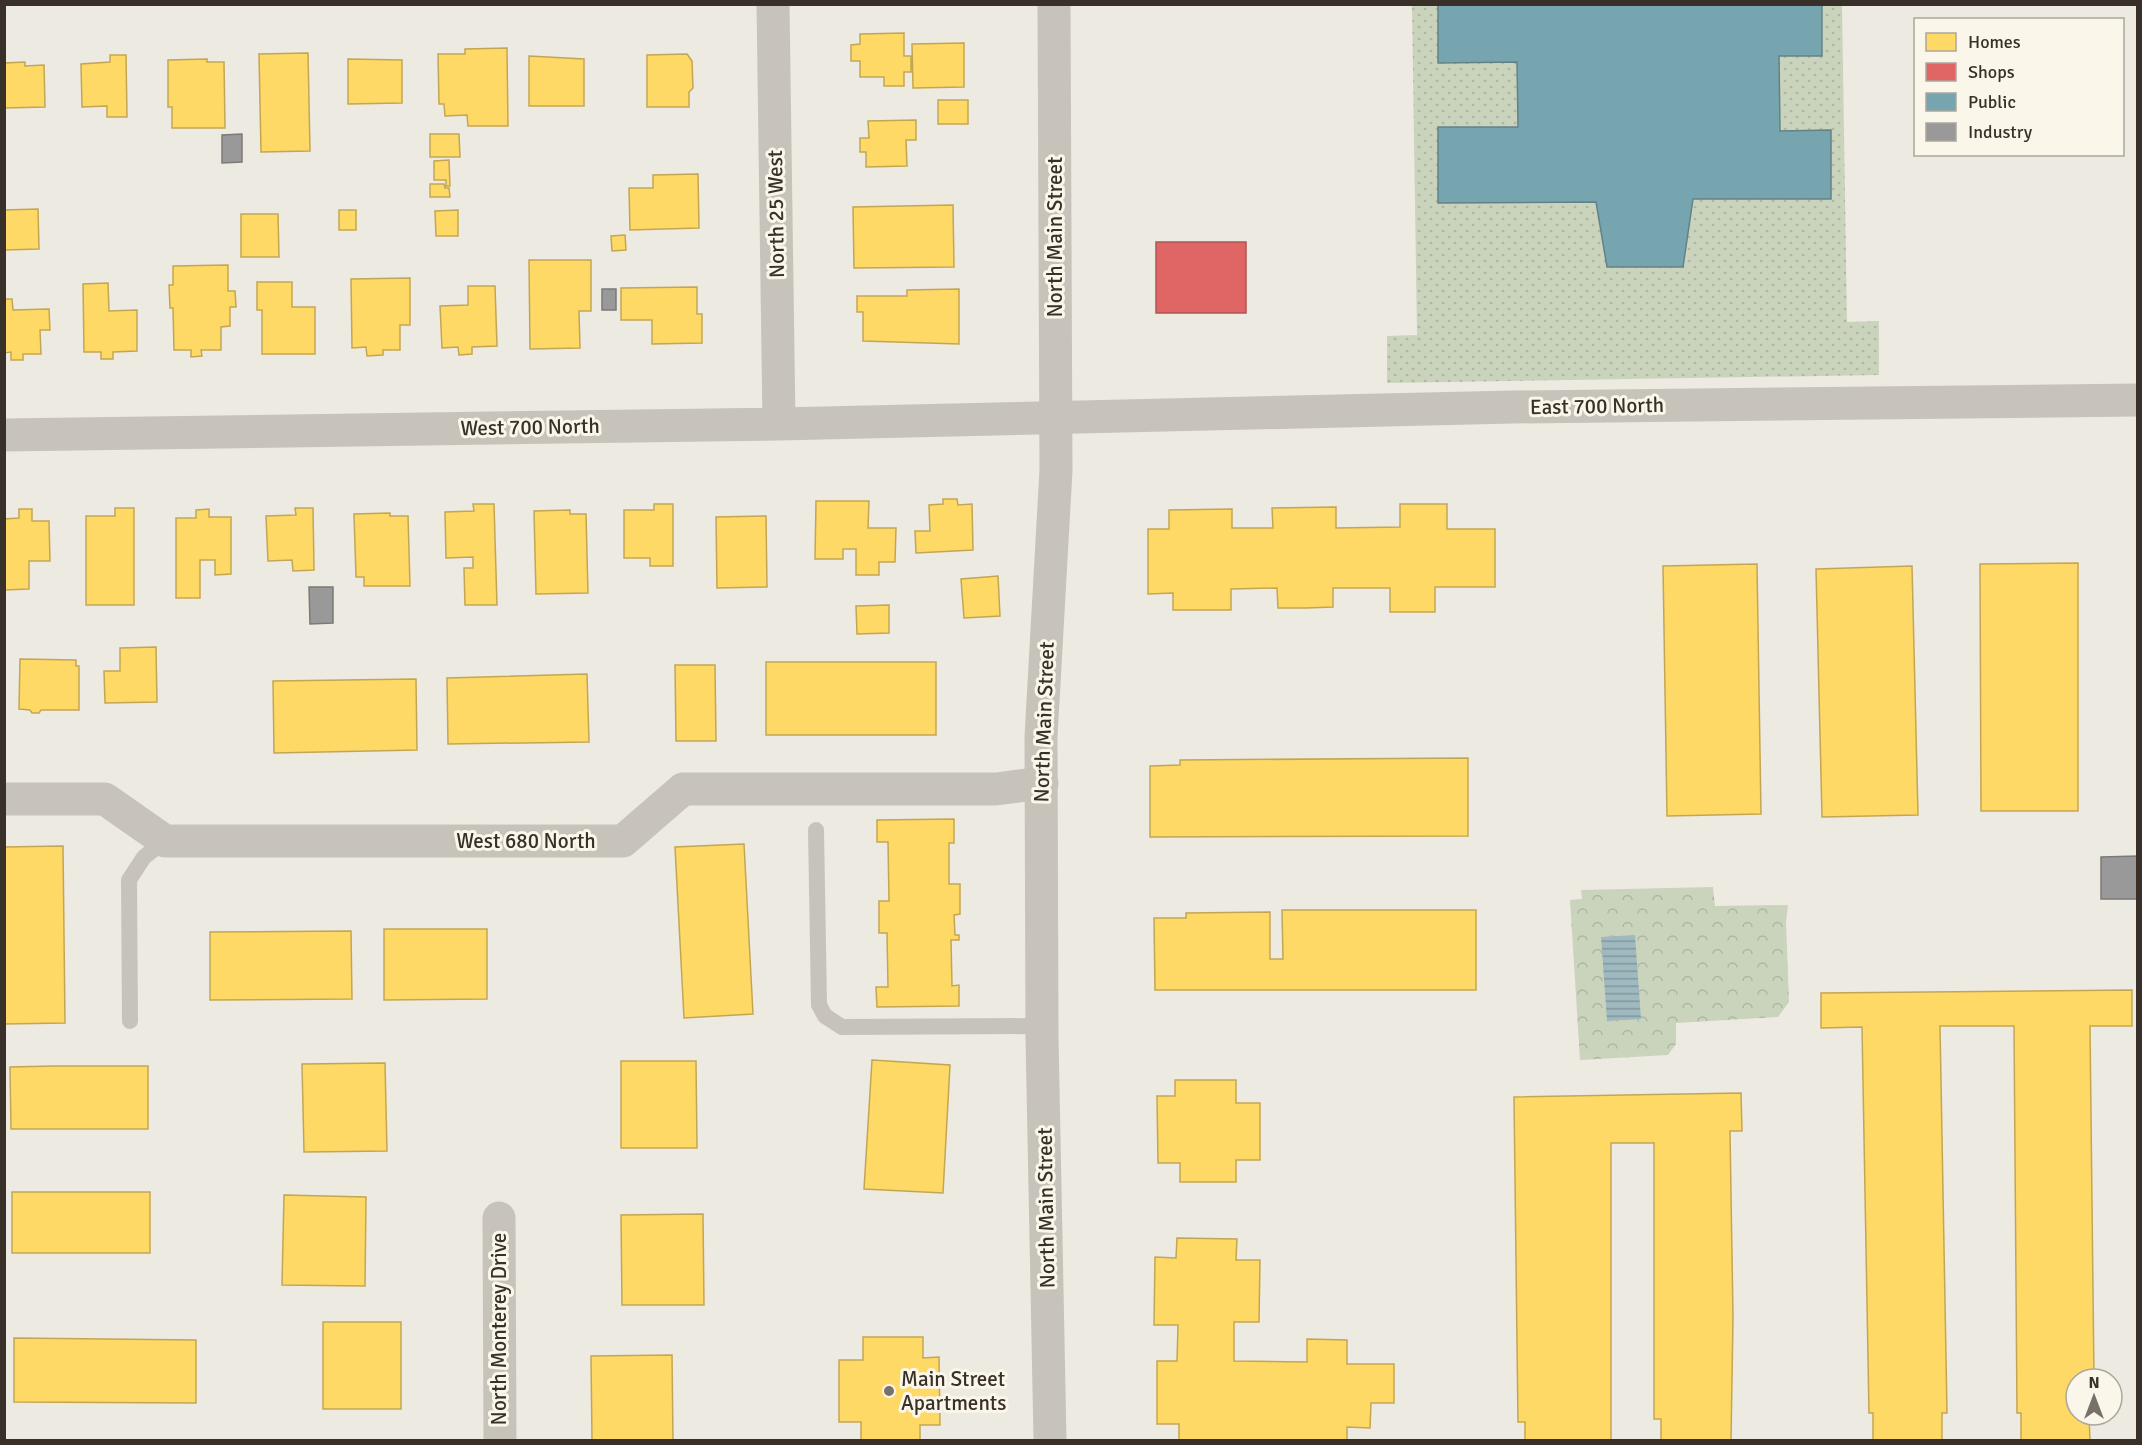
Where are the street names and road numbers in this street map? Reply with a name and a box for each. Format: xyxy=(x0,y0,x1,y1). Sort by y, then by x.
street label: North 25 West xyxy=(762,150,790,278)
street label: North Main Street xyxy=(1042,157,1068,317)
street label: East 700 North xyxy=(1530,392,1664,420)
street label: West 700 North xyxy=(460,413,600,441)
street label: North Main Street xyxy=(1028,641,1060,803)
street label: West 680 North xyxy=(456,828,596,854)
street label: North Main Street xyxy=(1032,1127,1060,1289)
street label: North Monterey Drive xyxy=(486,1233,512,1425)

